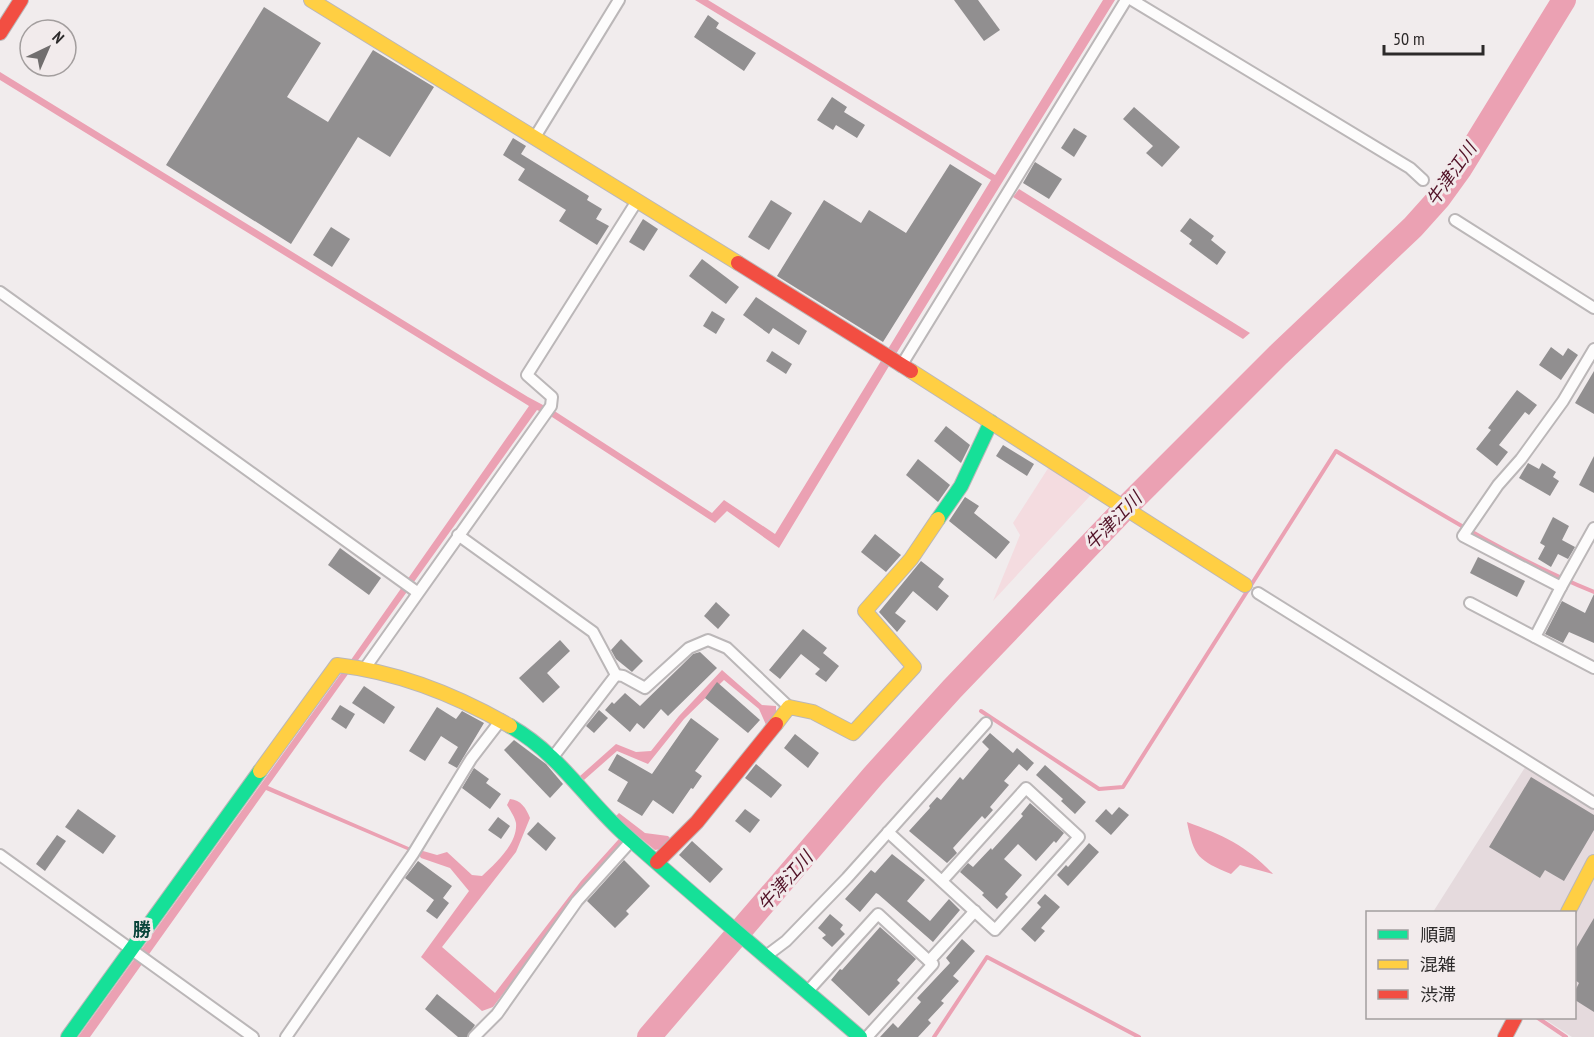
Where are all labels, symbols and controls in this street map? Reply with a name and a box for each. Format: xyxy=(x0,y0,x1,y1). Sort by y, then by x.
north arrow xyxy=(18,18,78,78)
scale bar xyxy=(1384,18,1483,56)
text: N xyxy=(48,27,68,47)
text: 50 m xyxy=(1393,27,1425,50)
water label: 牛津江川 xyxy=(1421,136,1482,210)
water label: 牛津江川 xyxy=(1080,486,1148,555)
water label: 牛津江川 xyxy=(753,845,819,916)
legend xyxy=(1366,911,1576,1019)
district label: 勝 xyxy=(133,918,151,941)
text: 順調 xyxy=(1420,923,1456,946)
text: 混雑 xyxy=(1420,953,1456,976)
text: 渋滞 xyxy=(1420,983,1456,1006)

